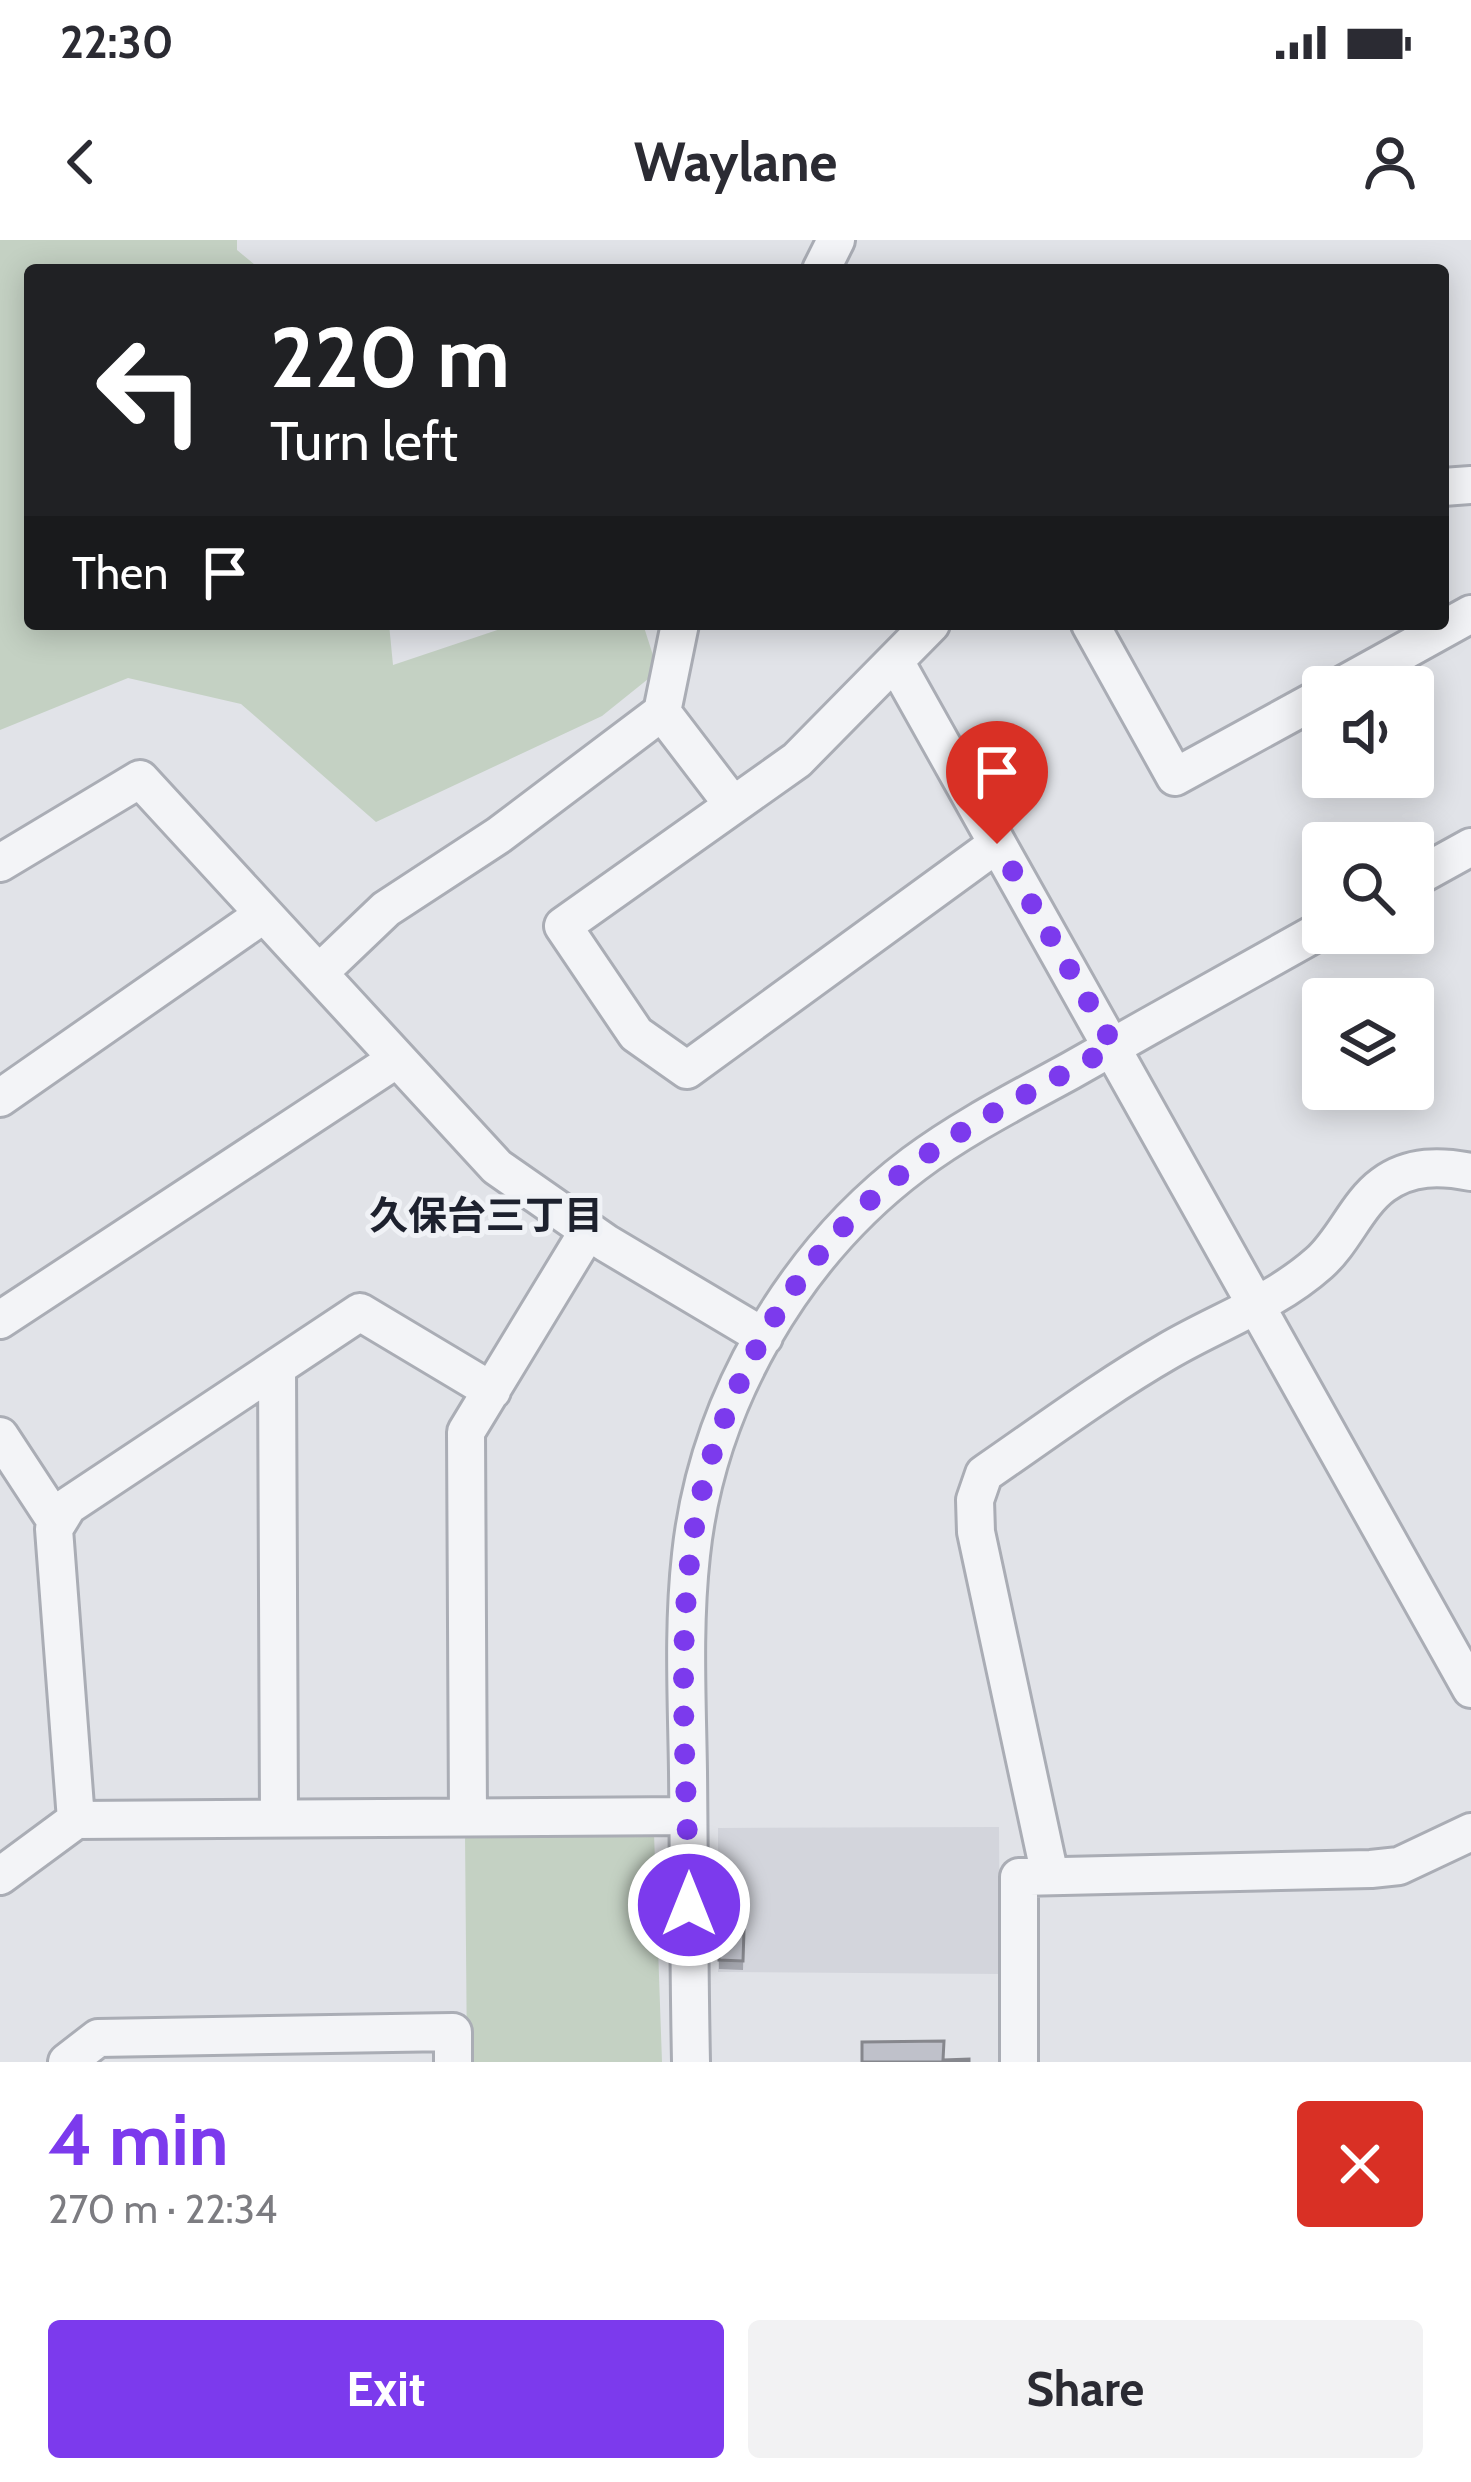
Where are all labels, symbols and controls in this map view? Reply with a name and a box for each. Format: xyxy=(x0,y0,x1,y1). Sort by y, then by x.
text: 22:30 xyxy=(60,15,174,69)
icon: back xyxy=(48,129,114,195)
text: Waylane xyxy=(634,129,837,195)
icon: person xyxy=(1357,129,1423,195)
text: 220 m xyxy=(270,306,510,408)
icon: left xyxy=(72,312,228,468)
text: Turn left xyxy=(270,408,458,474)
icon: arrive xyxy=(192,540,258,606)
text: Then xyxy=(72,546,168,600)
map controls xyxy=(1302,666,1434,1110)
button: sound xyxy=(1302,666,1434,798)
pin xyxy=(946,721,1048,844)
icon: arrive xyxy=(964,739,1030,805)
button: search xyxy=(1302,822,1434,954)
button: layers xyxy=(1302,978,1434,1110)
district label: 久保台三丁目 xyxy=(369,1191,603,1239)
position arrow xyxy=(626,1842,752,1968)
text: 4 min xyxy=(48,2096,229,2183)
button: close xyxy=(1297,2101,1423,2227)
text: 270 m · 22:34 xyxy=(48,2185,277,2233)
button: Exit xyxy=(48,2320,724,2458)
button: Share xyxy=(748,2320,1423,2458)

